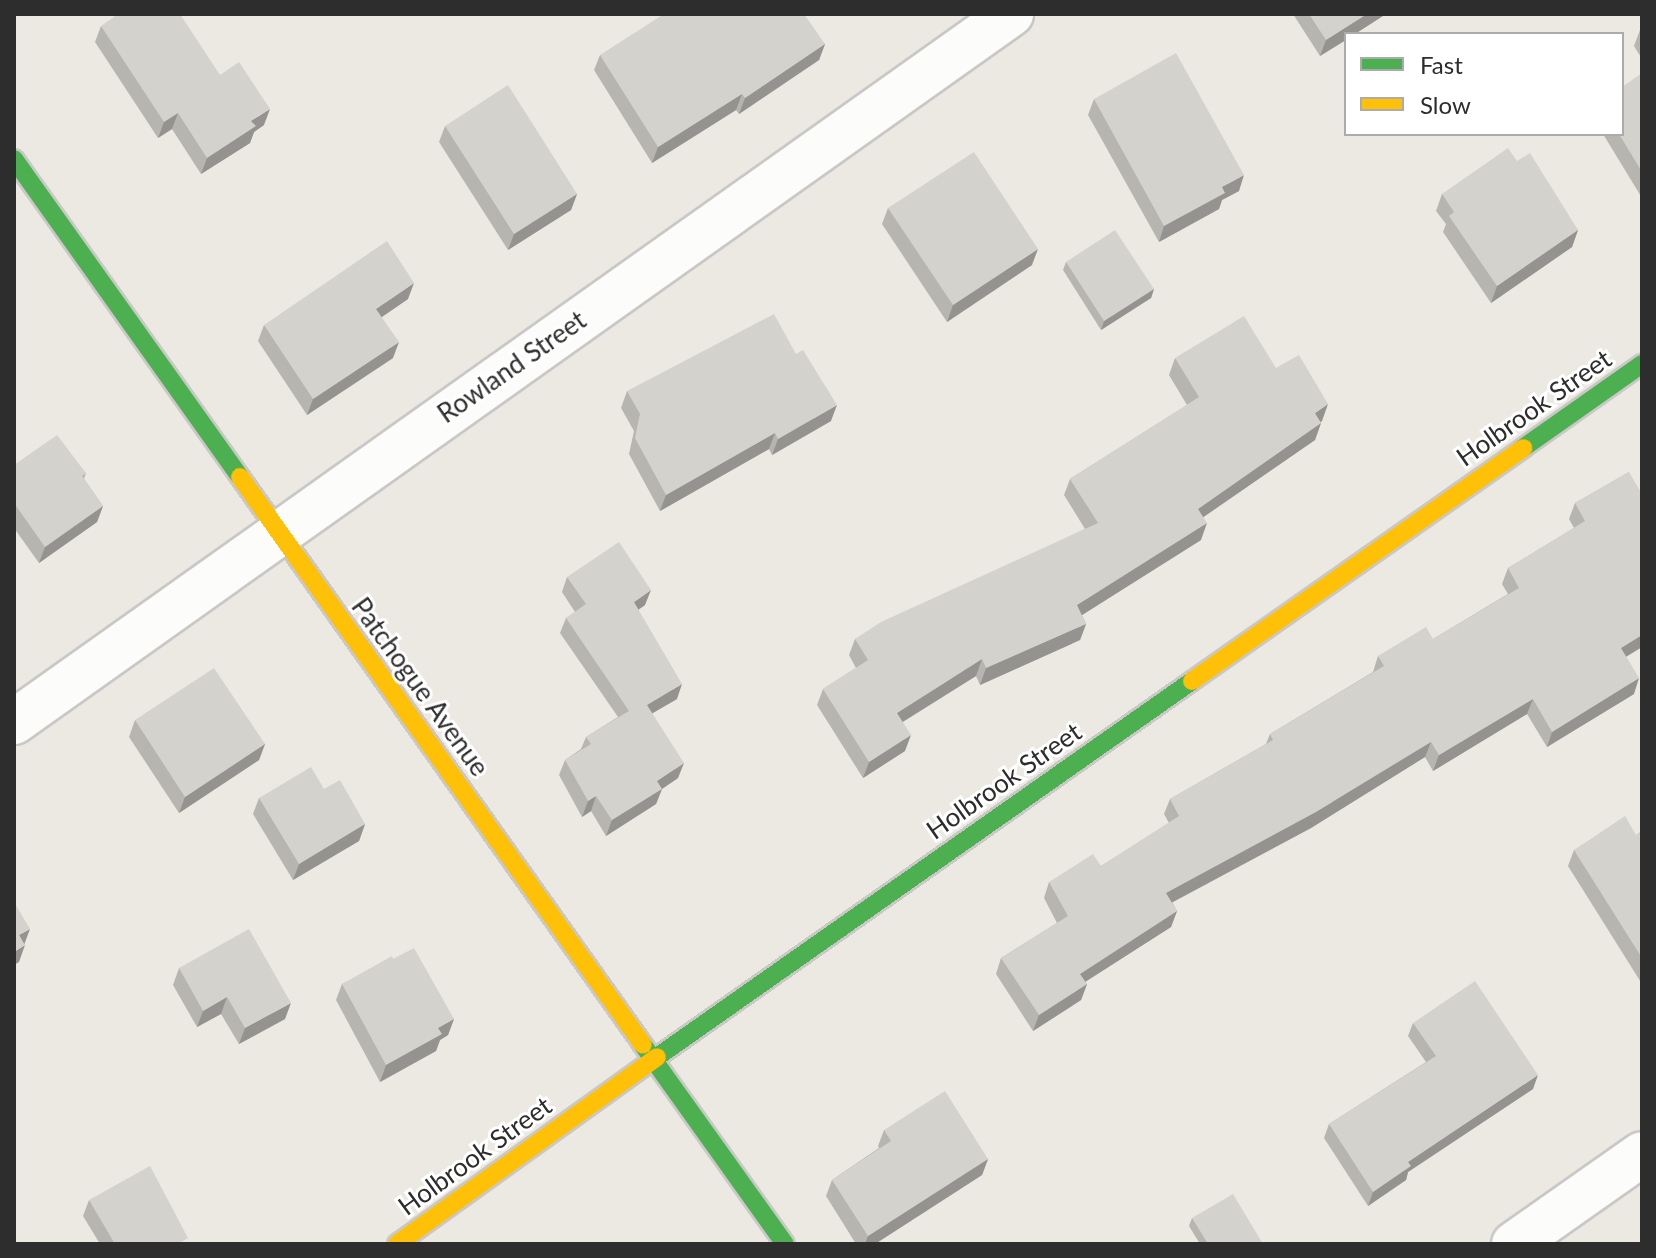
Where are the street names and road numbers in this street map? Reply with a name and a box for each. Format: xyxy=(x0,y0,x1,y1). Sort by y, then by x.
street label: Rowland Street xyxy=(432,304,592,430)
street label: Holbrook Street xyxy=(1451,343,1617,473)
street label: Patchogue Avenue xyxy=(345,592,495,782)
street label: Holbrook Street xyxy=(921,716,1087,846)
street label: Holbrook Street xyxy=(392,1090,558,1222)

